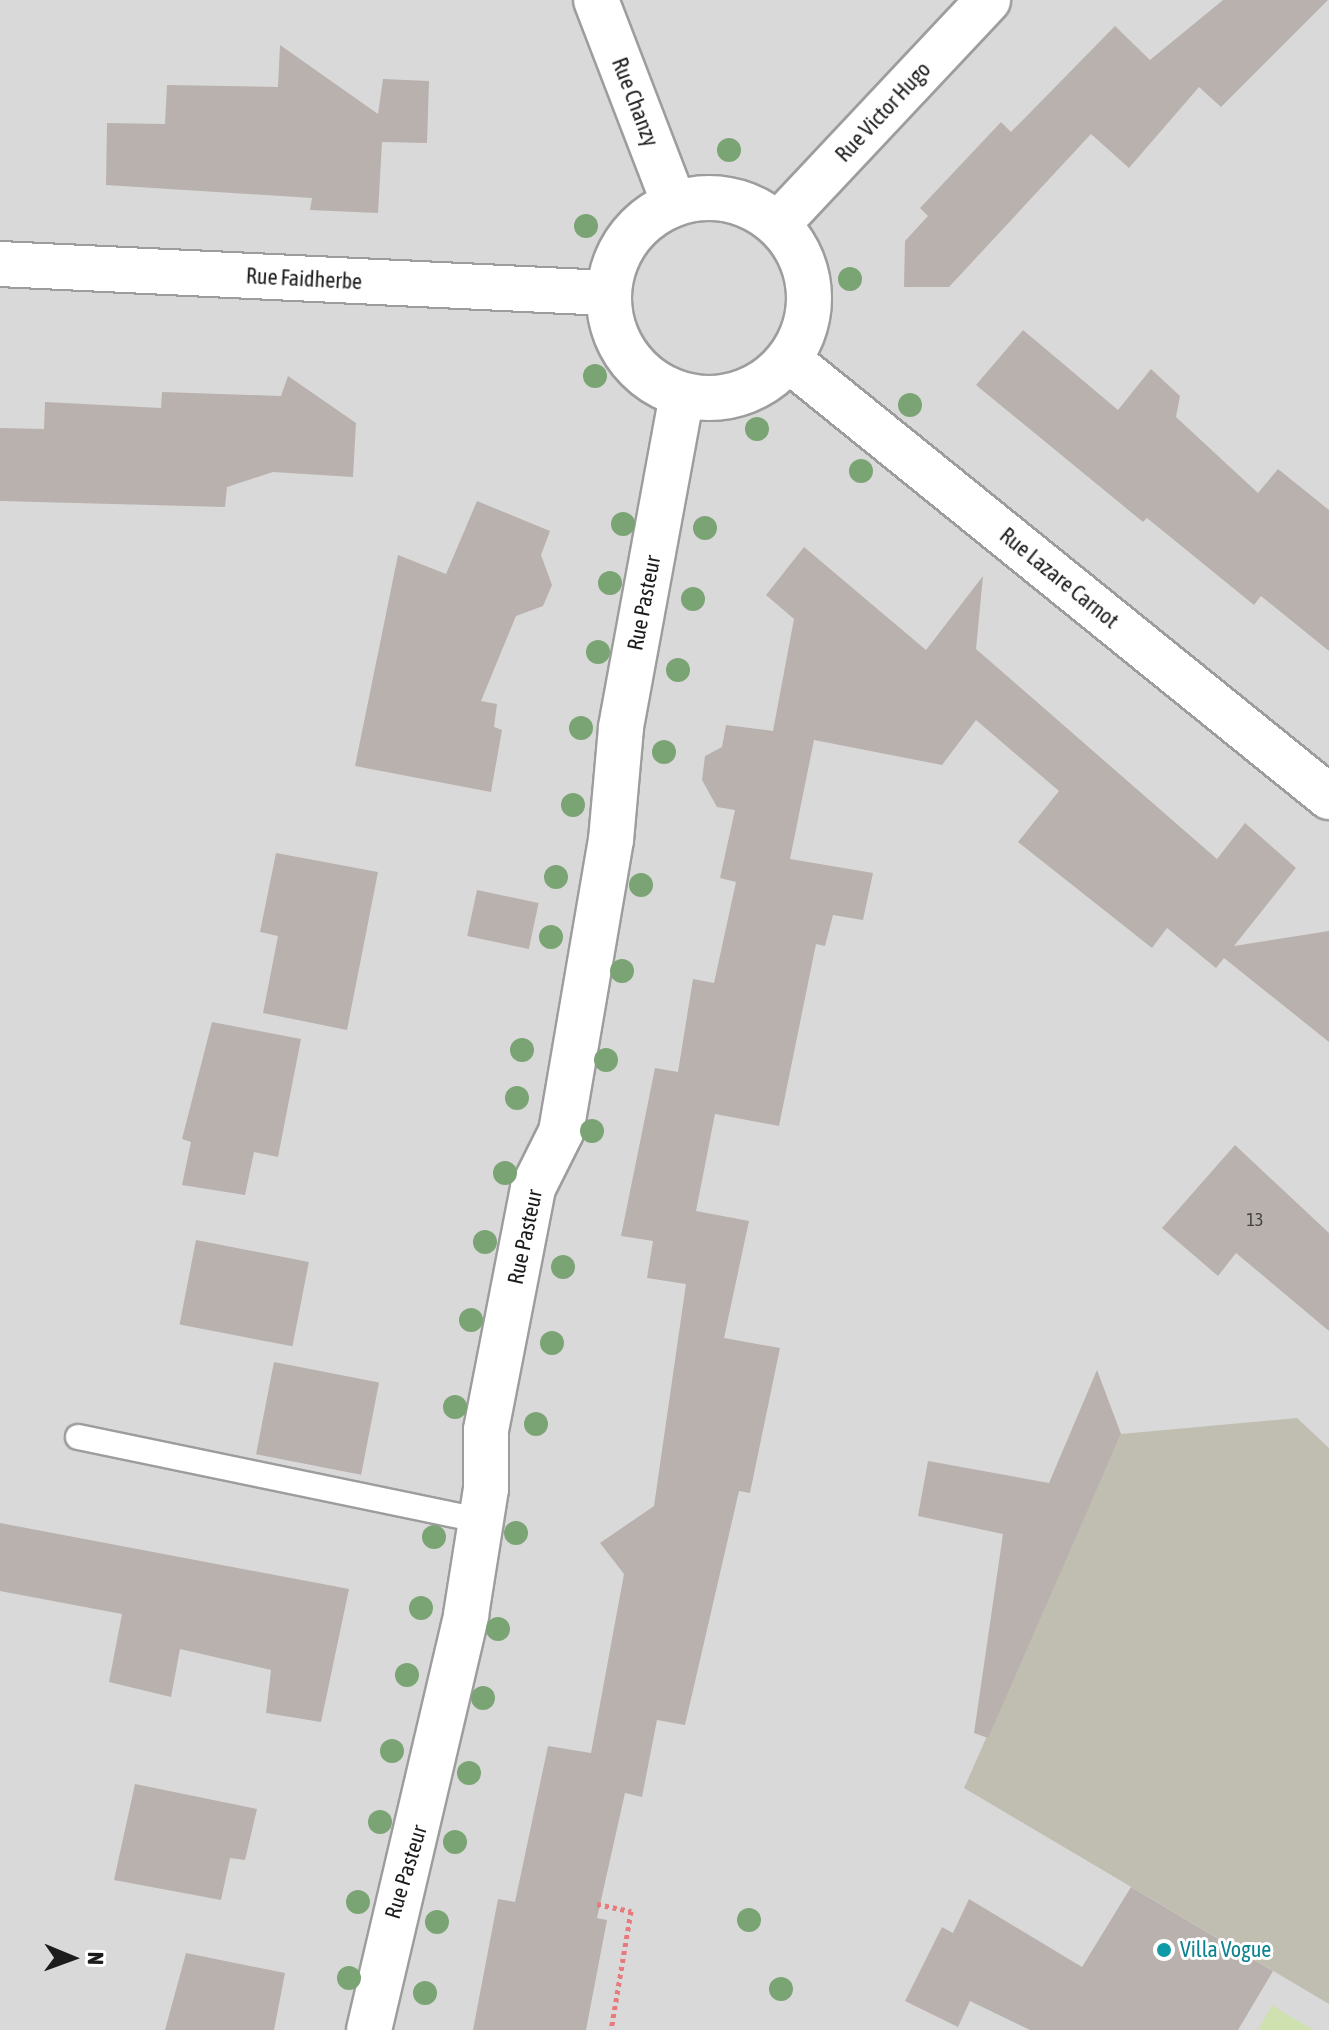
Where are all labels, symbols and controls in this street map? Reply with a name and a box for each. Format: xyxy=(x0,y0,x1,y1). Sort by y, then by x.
street label: Rue Chanzy xyxy=(606,54,664,150)
street label: Rue Victor Hugo xyxy=(830,56,936,168)
street label: Rue Faidherbe xyxy=(245,263,363,295)
street label: Rue Lazare Carnot xyxy=(994,522,1124,634)
street label: Rue Pasteur xyxy=(622,553,666,653)
street label: Rue Pasteur xyxy=(502,1187,548,1287)
house number: 13 xyxy=(1247,1209,1263,1231)
street label: Rue Pasteur xyxy=(379,1822,433,1922)
north arrow xyxy=(32,1918,112,1998)
place label: Villa Vogue xyxy=(1180,1937,1271,1963)
marker: Villa Vogue xyxy=(1155,1941,1173,1959)
text: N xyxy=(83,1952,109,1965)

